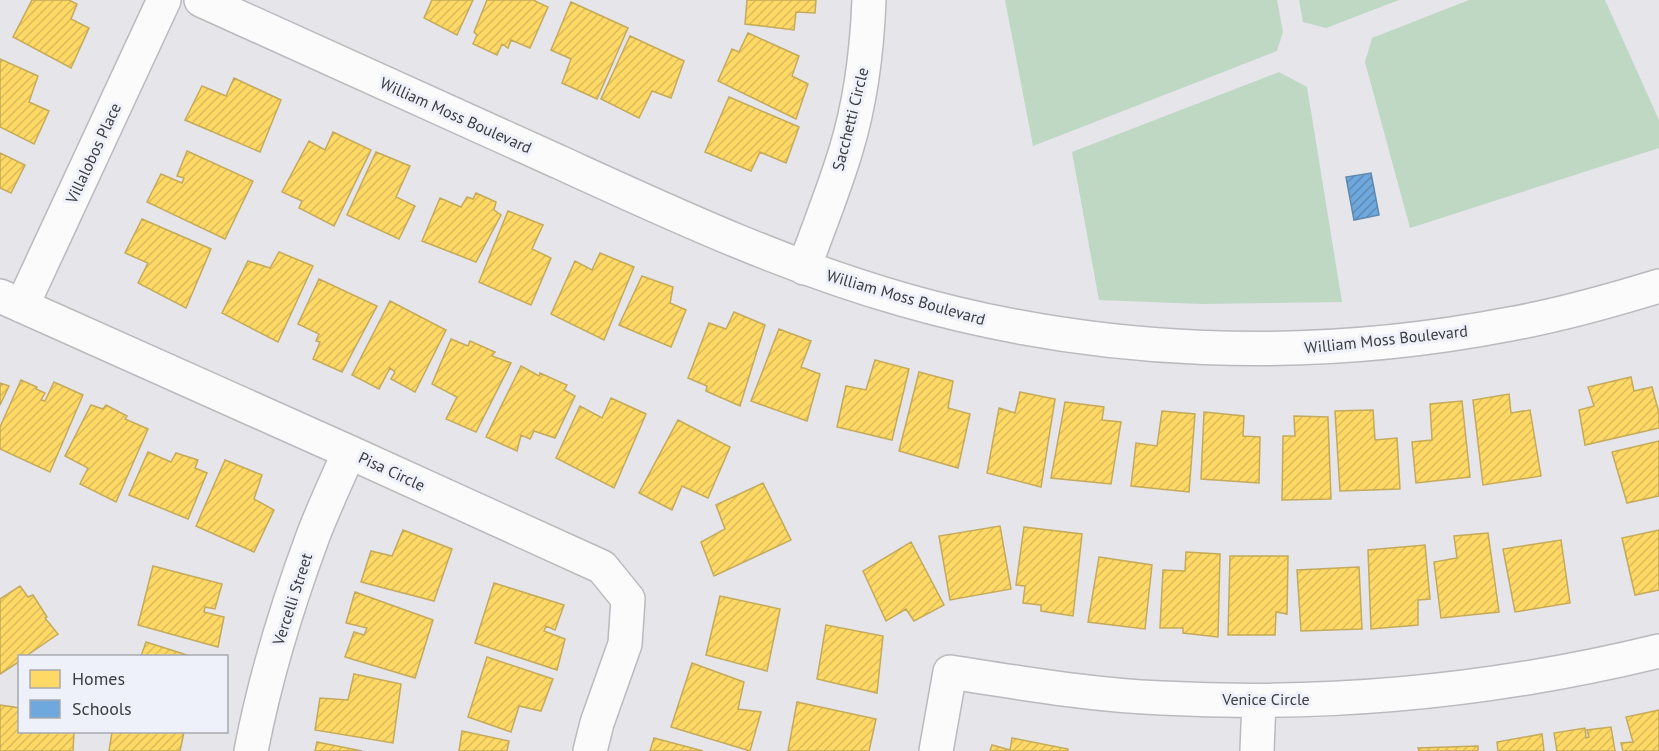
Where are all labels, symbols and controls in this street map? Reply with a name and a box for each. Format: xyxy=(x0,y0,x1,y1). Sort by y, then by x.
street label: Sacchetti Circle xyxy=(828,65,872,173)
street label: William Moss Boulevard xyxy=(377,73,535,157)
street label: Villalobos Place xyxy=(61,100,125,207)
street label: William Moss Boulevard xyxy=(824,265,988,329)
street label: William Moss Boulevard xyxy=(1303,320,1469,358)
street label: Pisa Circle xyxy=(356,447,428,495)
street label: Vercelli Street xyxy=(267,550,316,648)
legend xyxy=(18,655,228,733)
text: Homes xyxy=(72,667,125,690)
street label: Venice Circle xyxy=(1221,689,1310,709)
text: Schools xyxy=(72,697,132,720)

